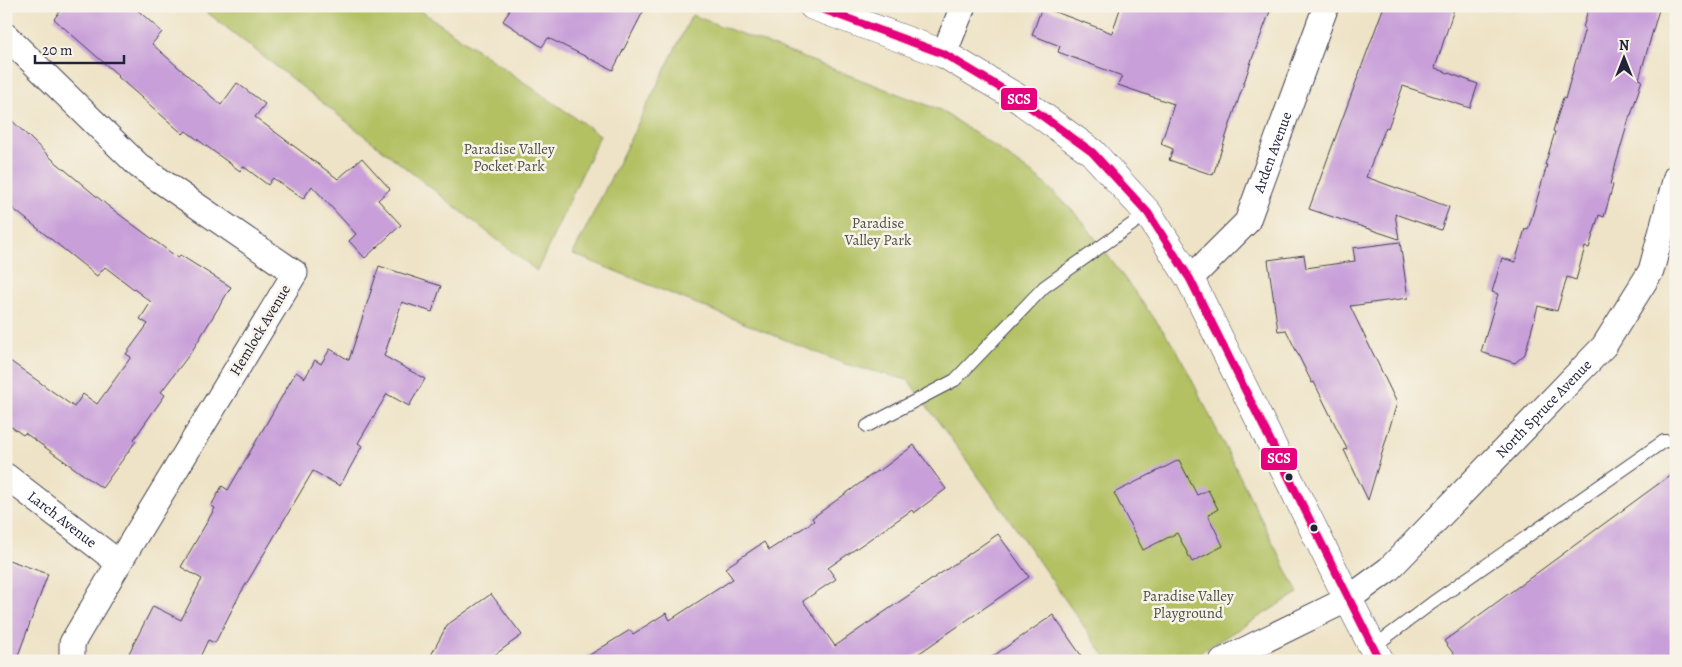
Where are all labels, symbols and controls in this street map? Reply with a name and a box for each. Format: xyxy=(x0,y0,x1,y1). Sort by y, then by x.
scale bar xyxy=(35,32,124,64)
north arrow xyxy=(1600,32,1650,82)
text: N xyxy=(1619,36,1629,55)
text: 20 m xyxy=(42,40,73,60)
line badge: SCS xyxy=(1000,87,1038,111)
text: SCS xyxy=(1007,90,1031,109)
street label: Arden Avenue xyxy=(1248,109,1297,196)
park label: Paradise Valley Pocket Park xyxy=(463,139,555,176)
park label: Paradise Valley Park xyxy=(844,213,912,250)
street label: Hemlock Avenue xyxy=(225,281,295,379)
street label: North Spruce Avenue xyxy=(1491,355,1596,462)
line badge: SCS xyxy=(1260,447,1298,471)
text: SCS xyxy=(1267,449,1291,468)
unlabelled marker xyxy=(1284,472,1294,482)
street label: Larch Avenue xyxy=(24,486,101,553)
unlabelled marker xyxy=(1309,523,1319,533)
park label: Paradise Valley Playground xyxy=(1142,586,1234,623)

